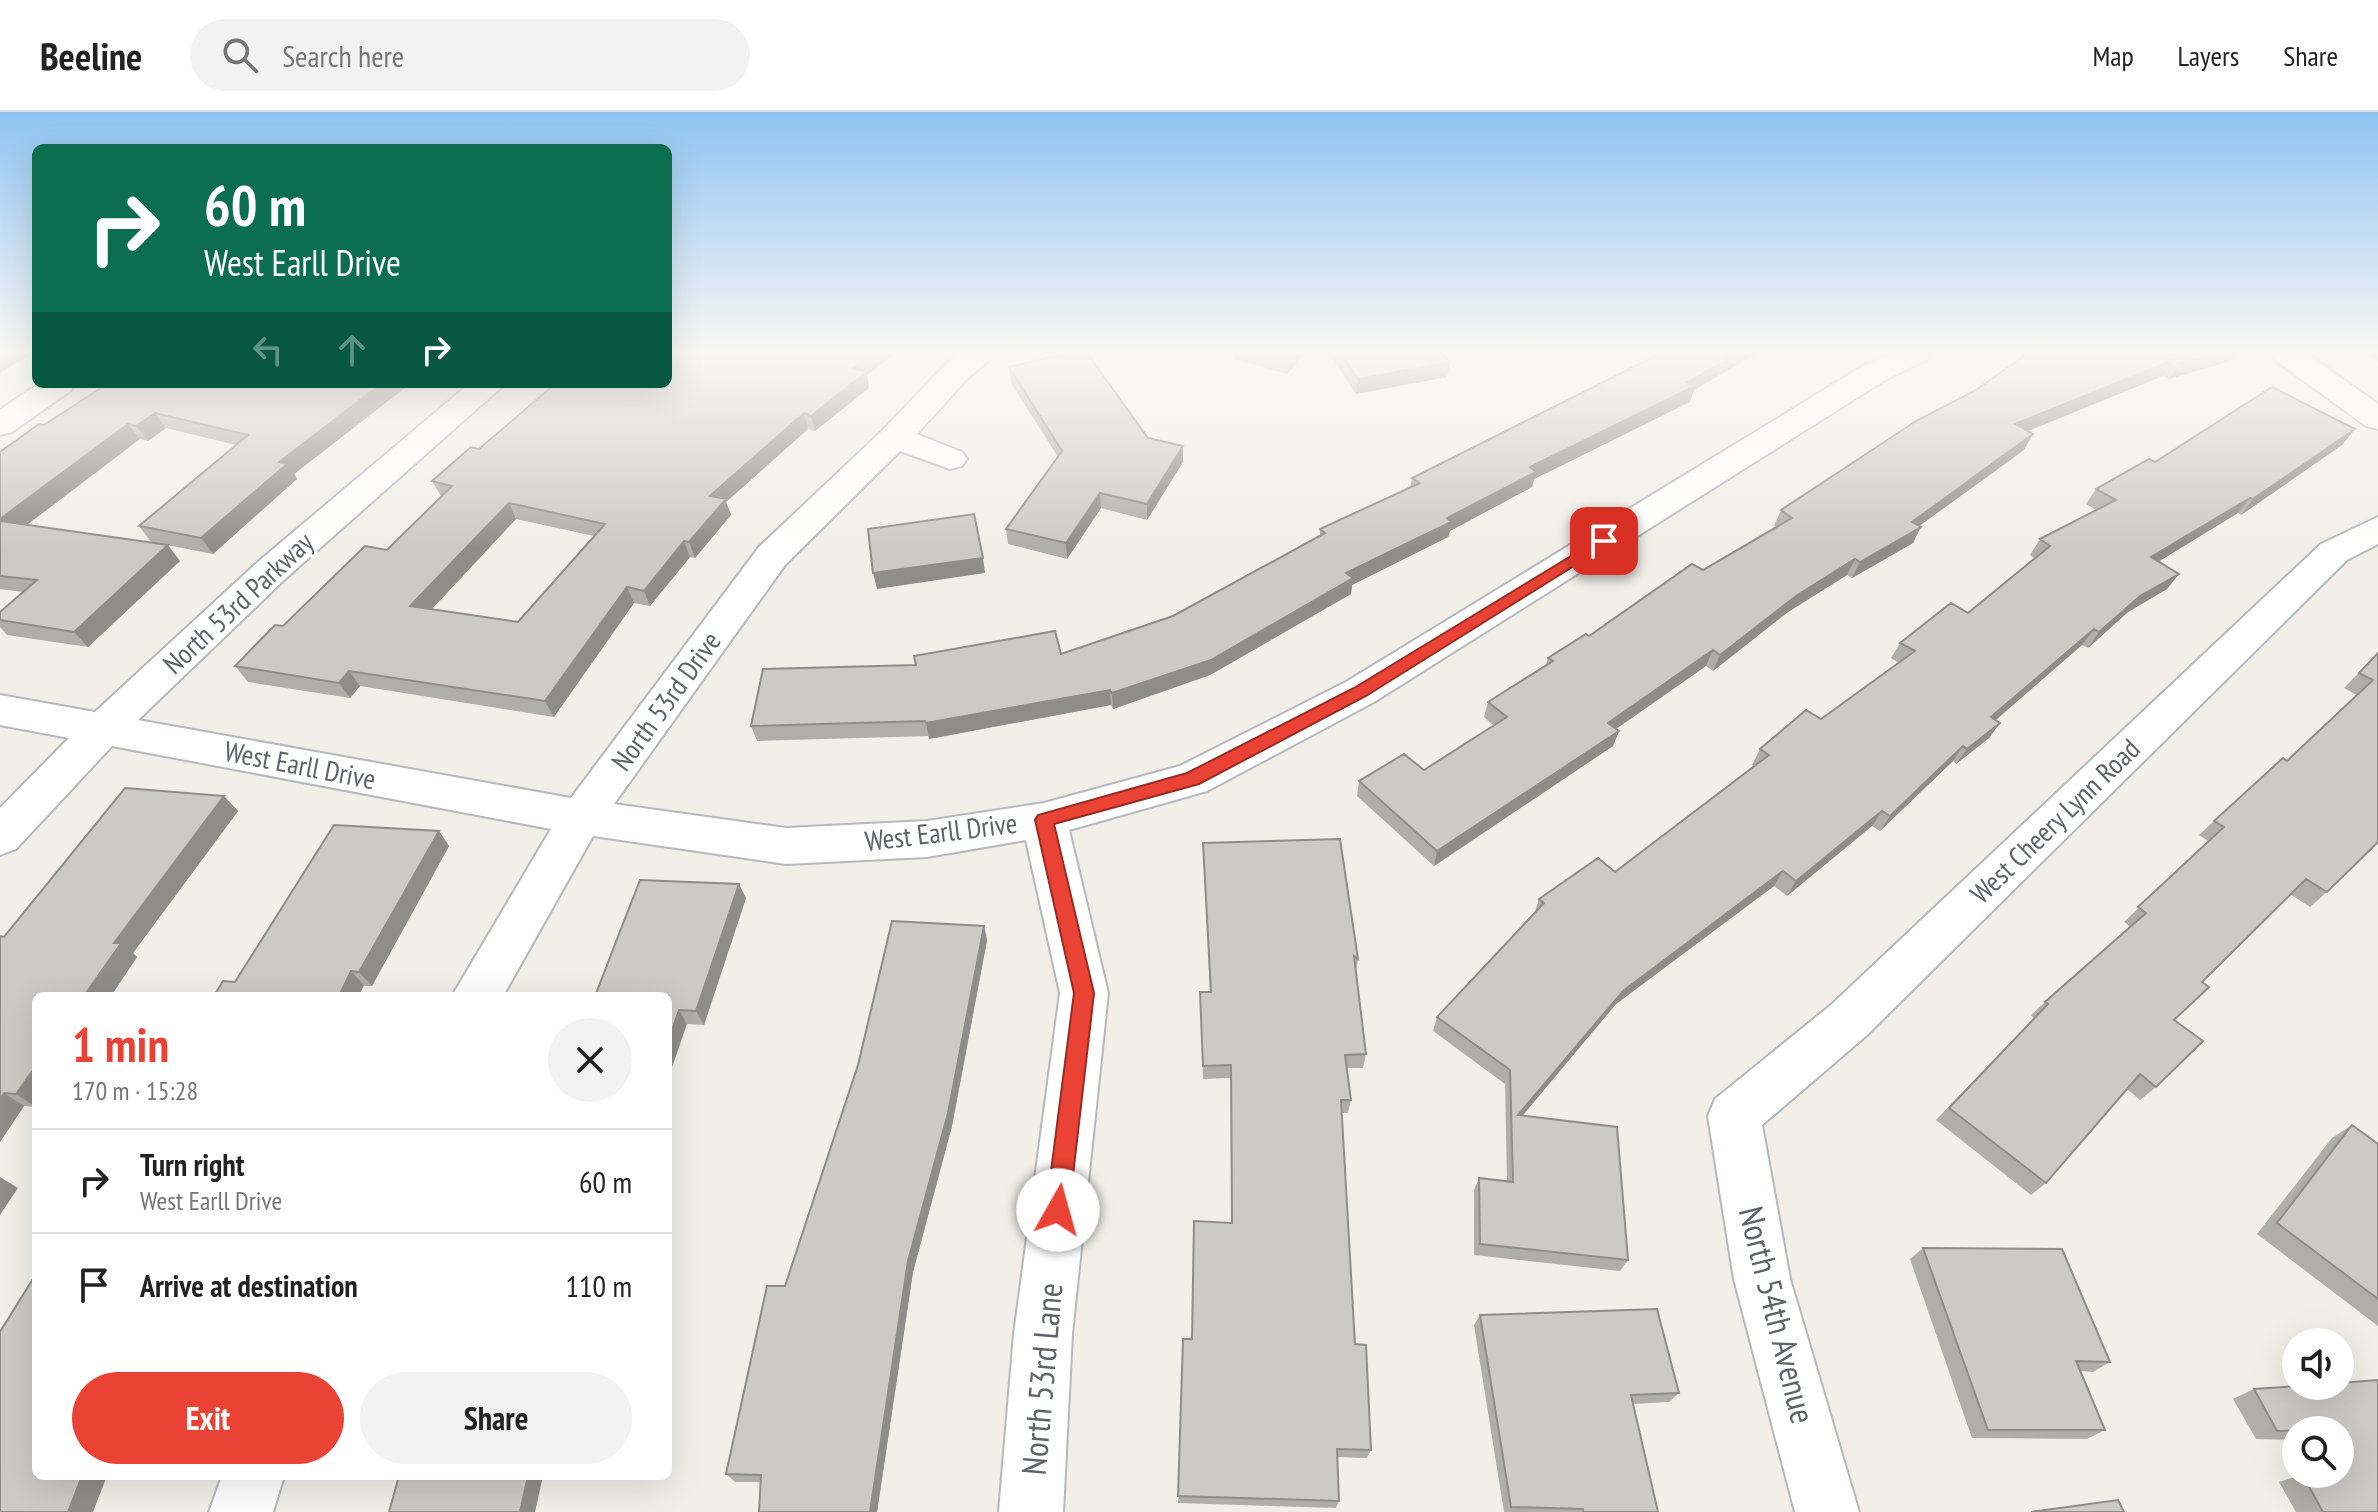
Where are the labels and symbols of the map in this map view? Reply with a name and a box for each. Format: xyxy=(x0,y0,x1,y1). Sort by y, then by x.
pin xyxy=(1570,507,1638,575)
street label: North 53rd Parkway xyxy=(155,523,321,682)
street label: North 53rd Drive xyxy=(603,624,729,778)
street label: West Cheery Lynn Road xyxy=(1962,730,2147,911)
street label: West Earll Drive xyxy=(221,732,379,797)
street label: West Earll Drive xyxy=(863,804,1019,859)
position arrow xyxy=(1016,1168,1100,1252)
street label: North 54th Avenue xyxy=(1730,1202,1826,1428)
street label: North 53rd Lane xyxy=(1011,1281,1071,1477)

